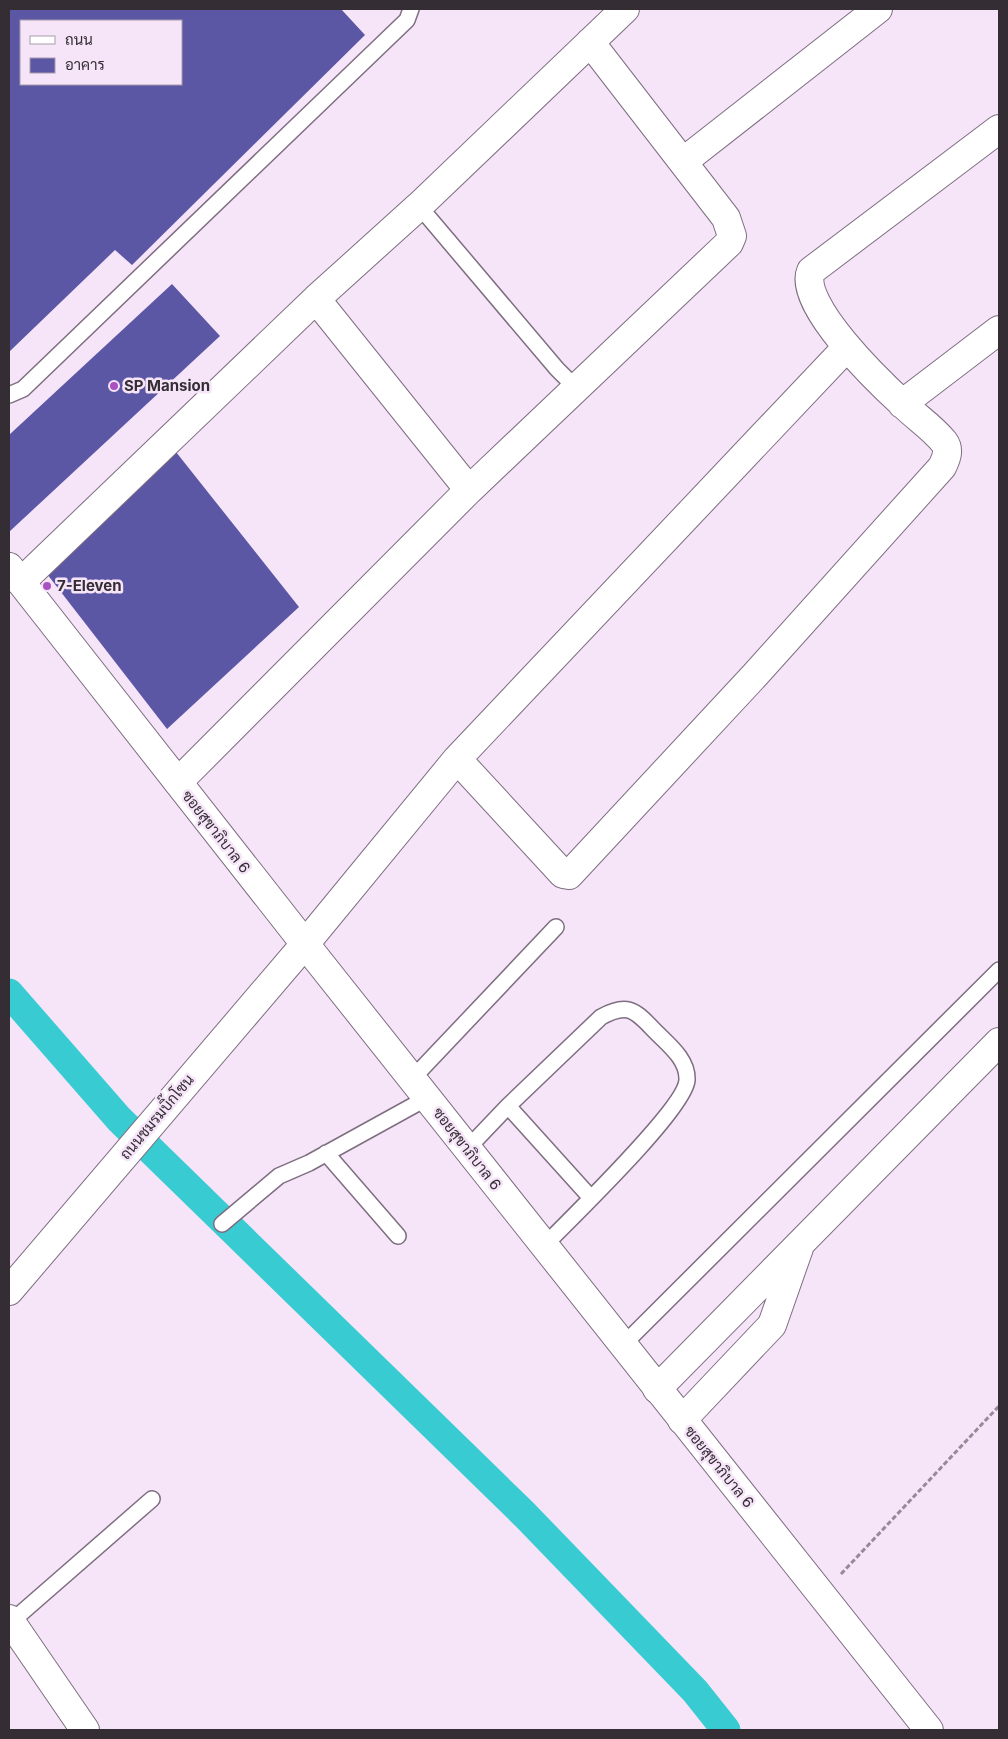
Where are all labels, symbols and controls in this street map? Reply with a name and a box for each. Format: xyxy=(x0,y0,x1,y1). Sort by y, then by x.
legend xyxy=(20,20,182,85)
text: ถนน xyxy=(65,30,93,49)
text: อาคาร xyxy=(65,55,105,74)
place label: SP Mansion xyxy=(124,376,210,395)
marker: SP Mansion xyxy=(108,380,120,392)
place label: 7-Eleven xyxy=(57,576,122,595)
marker: 7-Eleven xyxy=(41,580,53,592)
street label: ซอยสุขาภิบาล 6 xyxy=(177,786,255,878)
street label: ถนนชมรมบิ๊กโซน xyxy=(112,1067,198,1163)
street label: ซอยสุขาภิบาล 6 xyxy=(428,1103,506,1195)
street label: ซอยสุขาภิบาล 6 xyxy=(679,1422,758,1513)

